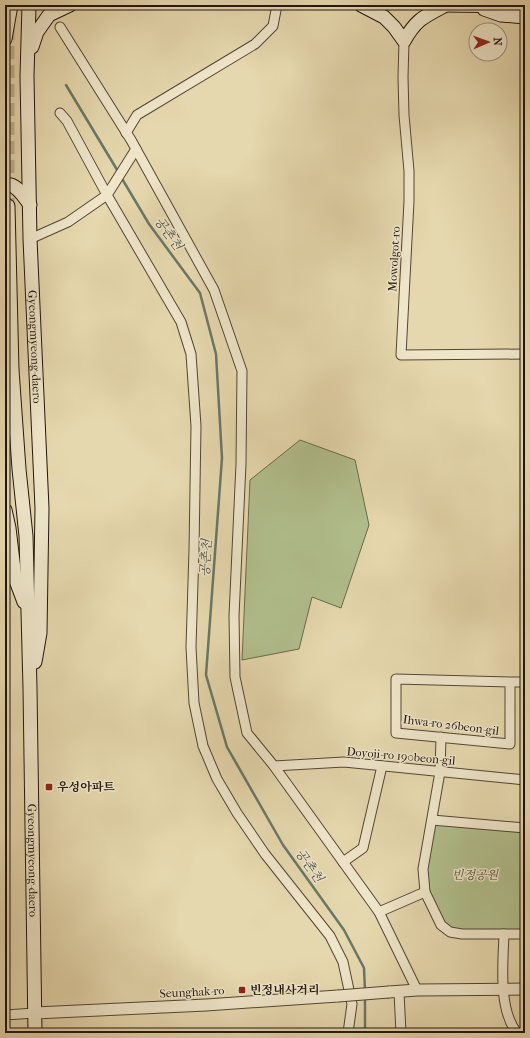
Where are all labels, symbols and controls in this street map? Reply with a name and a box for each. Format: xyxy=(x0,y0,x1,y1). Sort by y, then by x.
north arrow xyxy=(468,22,508,62)
text: N xyxy=(491,37,504,47)
water label: 공촌천 xyxy=(151,214,187,254)
street label: Mowolgot-ro xyxy=(385,226,403,292)
street label: Gyeongmyeong-daero xyxy=(25,290,44,404)
water label: 공촌천 xyxy=(197,537,214,577)
street label: Ihwa-ro 26beon-gil xyxy=(402,712,500,738)
street label: Doyoji-ro 190beon-gil xyxy=(346,744,457,768)
place label: 우성아파트 xyxy=(57,780,115,794)
marker: 우성아파트 xyxy=(44,782,54,792)
street label: Gyeongmyeong-daero xyxy=(25,803,40,917)
water label: 공촌천 xyxy=(293,846,327,886)
park label: 빈정공원 xyxy=(452,868,500,882)
street label: Seunghak-ro xyxy=(159,983,225,1001)
place label: 빈정내사거리 xyxy=(250,983,320,997)
marker: 빈정내사거리 xyxy=(237,985,247,995)

